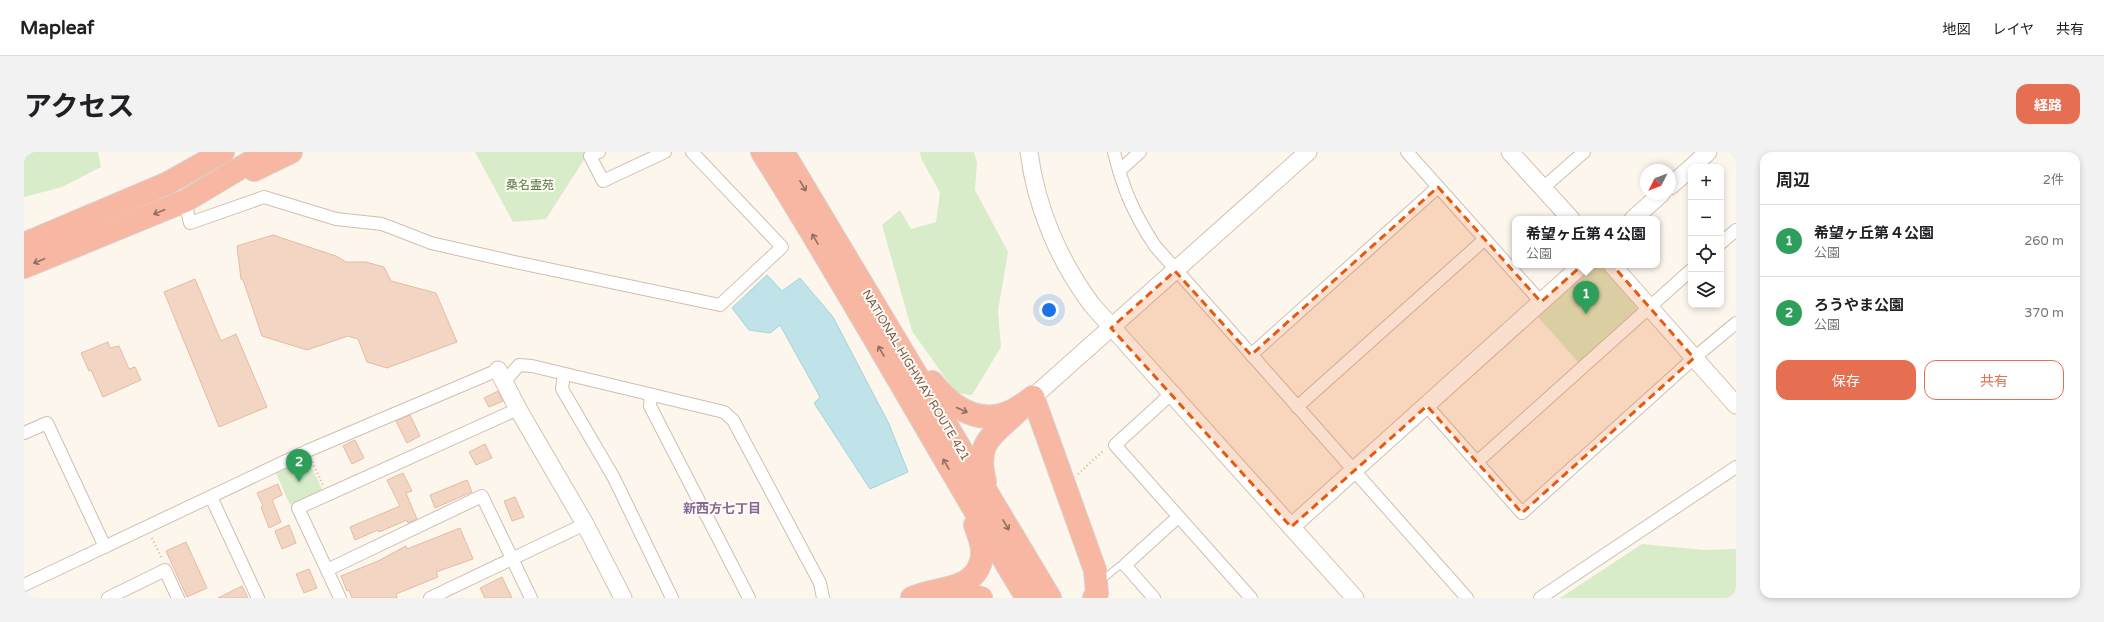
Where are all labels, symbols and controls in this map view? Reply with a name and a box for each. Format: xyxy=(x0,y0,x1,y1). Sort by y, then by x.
text: Mapleaf xyxy=(20,17,94,39)
text: 地図 xyxy=(1942,21,1970,38)
text: レイヤ xyxy=(1992,21,2034,38)
text: 共有 xyxy=(2056,21,2084,38)
button: 経路 xyxy=(2016,84,2080,124)
text: アクセス xyxy=(24,90,135,124)
north arrow xyxy=(1640,164,1676,200)
map controls xyxy=(1688,164,1724,308)
button: + xyxy=(1688,164,1724,200)
text: 周辺 xyxy=(1776,170,1810,191)
text: 2件 xyxy=(2043,172,2064,188)
park label: 桑名霊苑 xyxy=(506,178,554,192)
one-way arrow xyxy=(799,180,807,192)
button: − xyxy=(1688,200,1724,236)
one-way arrow xyxy=(154,208,166,216)
popup xyxy=(1512,216,1660,268)
text: 希望ヶ丘第４公園 xyxy=(1814,224,1934,242)
text: 希望ヶ丘第４公園 xyxy=(1526,225,1646,243)
one-way arrow xyxy=(811,233,819,245)
text: 1 xyxy=(1785,233,1793,249)
text: 260 m xyxy=(2024,233,2064,249)
button: locate xyxy=(1688,236,1724,272)
text: 公園 xyxy=(1814,245,1840,261)
text: 公園 xyxy=(1526,246,1552,262)
one-way arrow xyxy=(33,257,45,265)
button: layers xyxy=(1688,272,1724,308)
pin: 1 xyxy=(1573,281,1599,314)
street label: NATIONAL HIGHWAY ROUTE 421 xyxy=(859,287,973,463)
text: ろうやま公園 xyxy=(1814,296,1904,314)
your location xyxy=(1039,300,1059,320)
text: 2 xyxy=(1785,305,1793,321)
text: 370 m xyxy=(2024,305,2064,321)
text: 公園 xyxy=(1814,317,1840,333)
one-way arrow xyxy=(876,345,884,357)
button: 保存 xyxy=(1776,360,1916,400)
button: 共有 xyxy=(1924,360,2064,400)
one-way arrow xyxy=(956,407,968,414)
pin: 2 xyxy=(286,449,312,482)
one-way arrow xyxy=(941,458,949,470)
district label: 新西方七丁目 xyxy=(683,501,761,517)
one-way arrow xyxy=(1003,519,1011,531)

